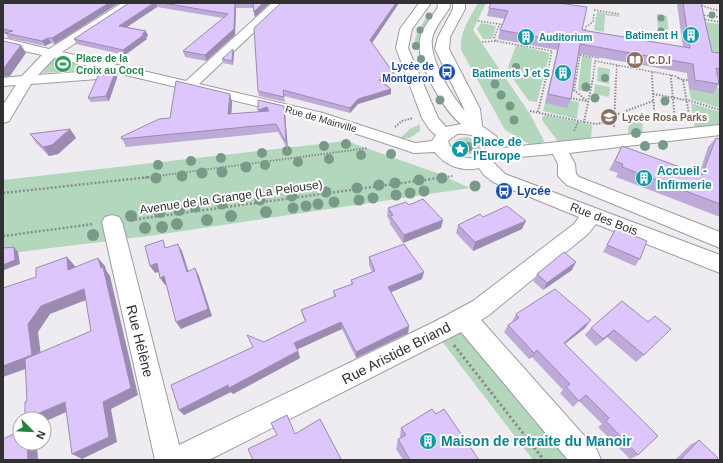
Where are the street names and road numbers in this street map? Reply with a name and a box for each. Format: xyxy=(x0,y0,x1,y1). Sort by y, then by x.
street label: Rue de Mainville xyxy=(284,104,358,135)
street label: Avenue de la Grange (La Pelouse) xyxy=(139,177,323,217)
street label: Rue des Bois xyxy=(568,200,640,238)
street label: Rue Hélène xyxy=(123,303,157,379)
street label: Rue Aristide Briand xyxy=(339,319,453,387)

